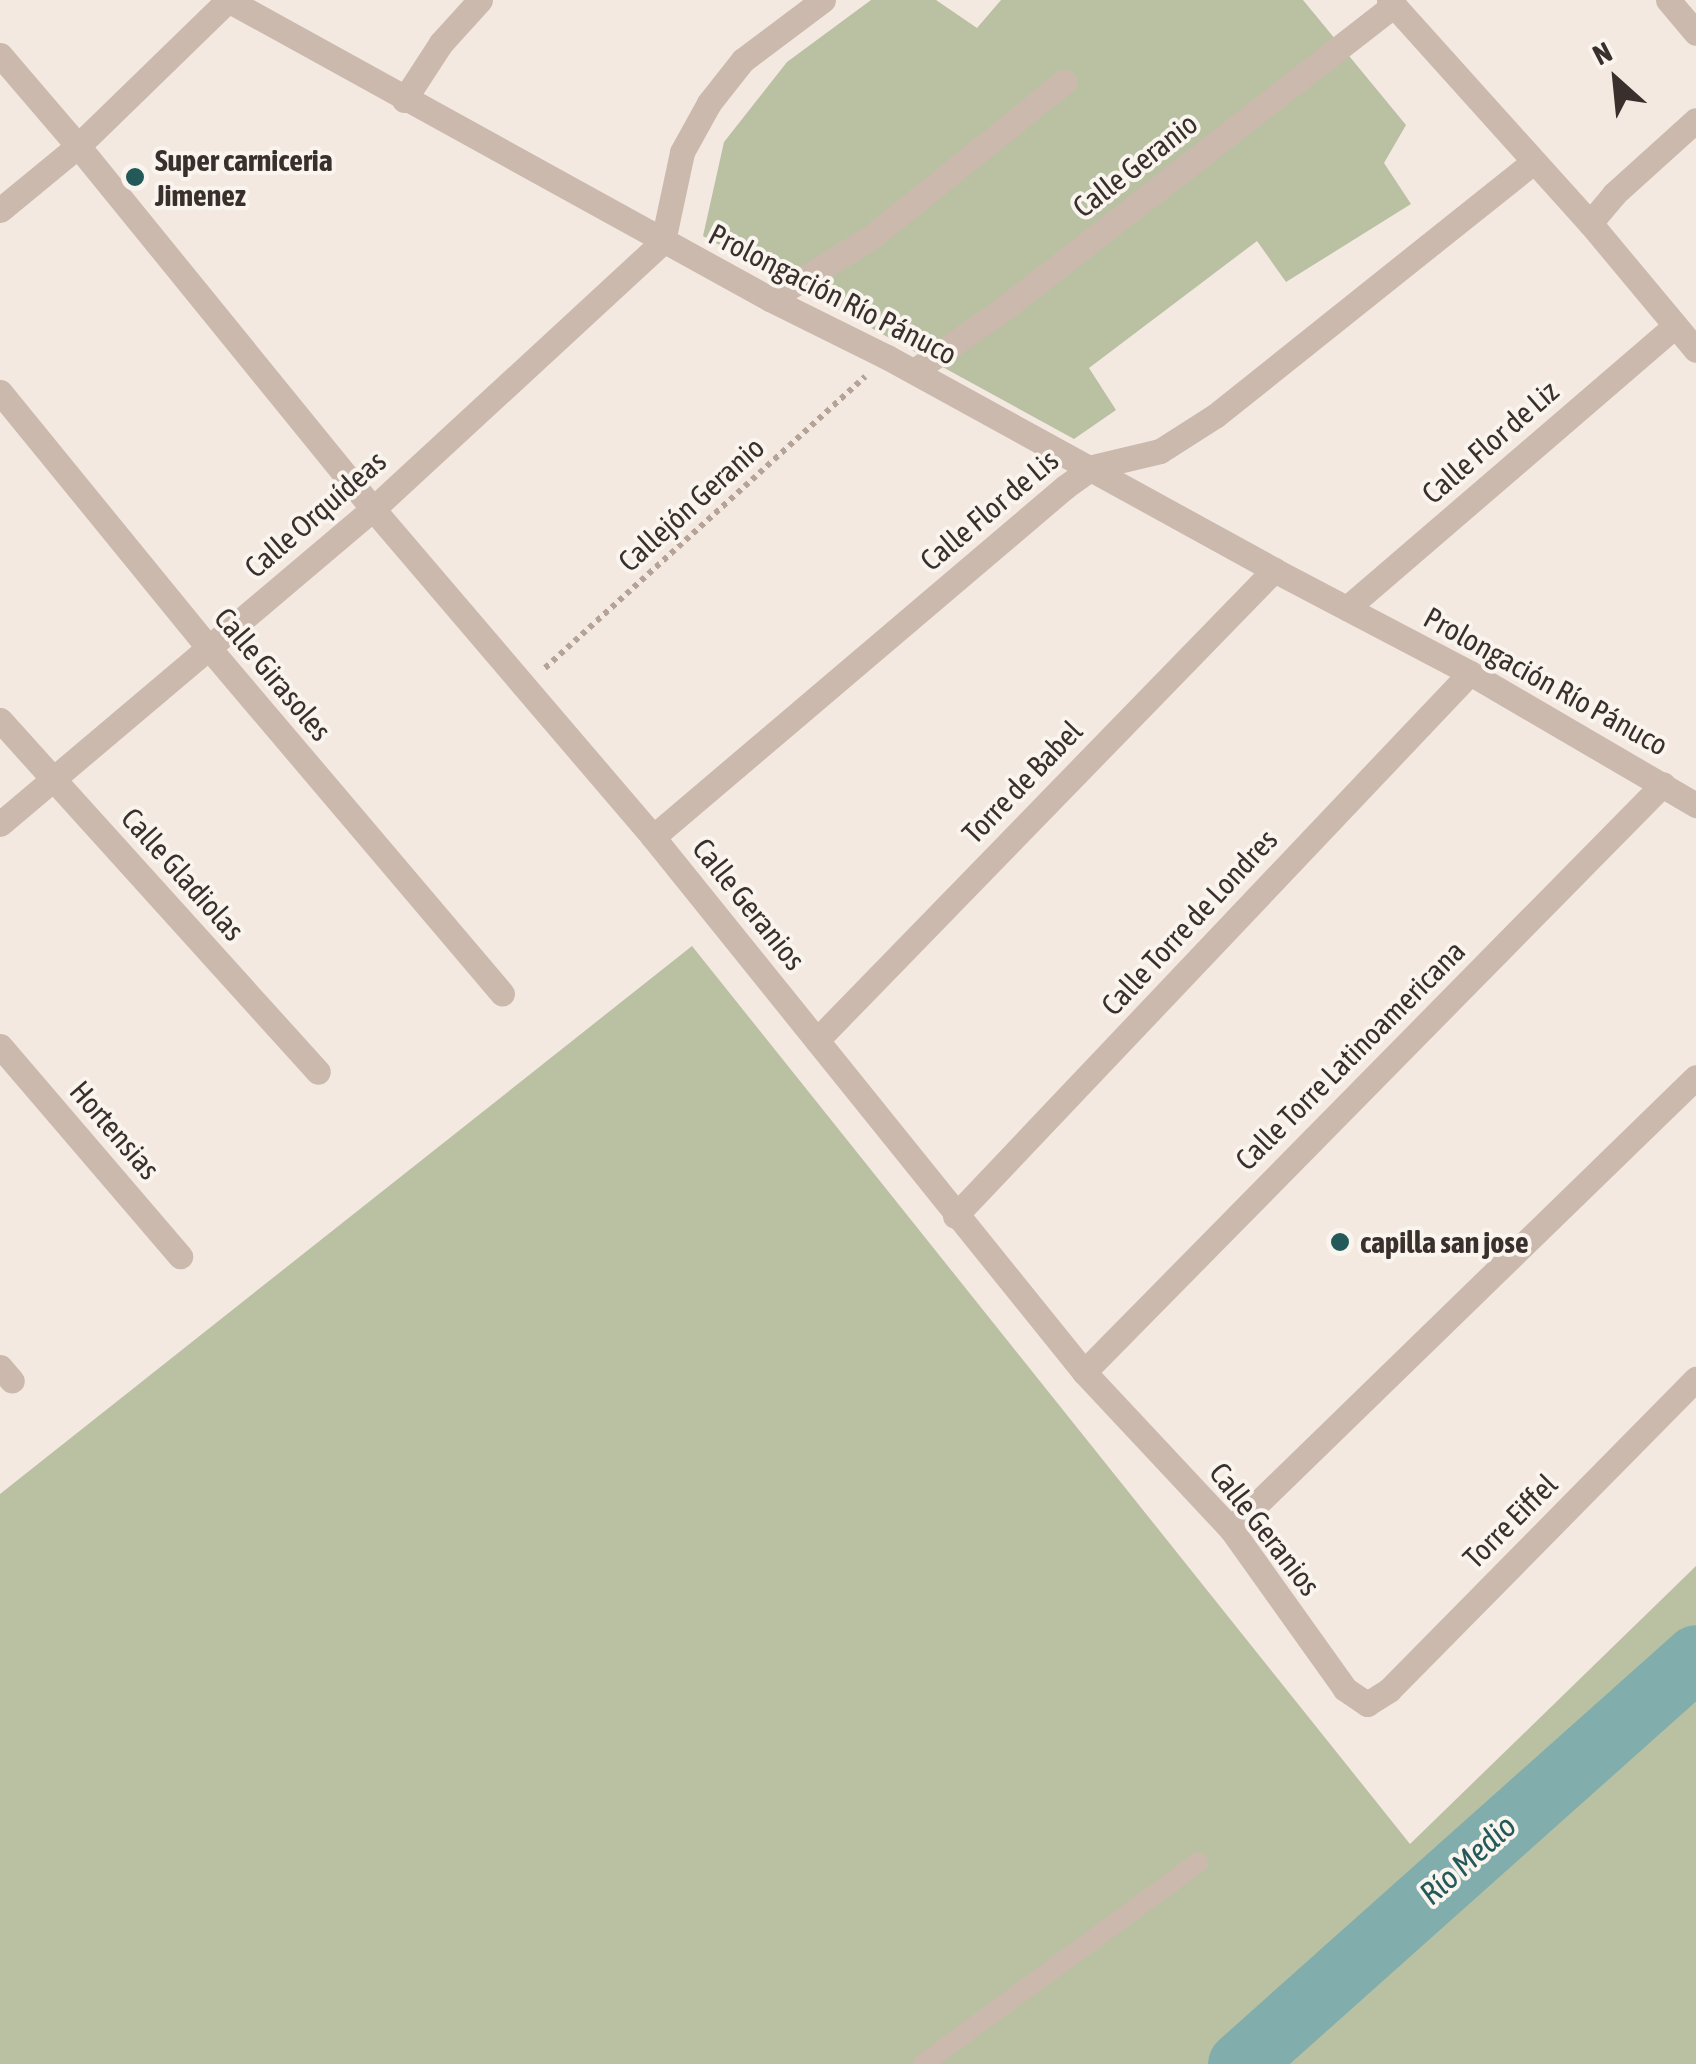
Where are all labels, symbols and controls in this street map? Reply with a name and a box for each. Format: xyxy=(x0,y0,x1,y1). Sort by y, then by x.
north arrow xyxy=(1566,30,1666,130)
text: N xyxy=(1588,35,1617,71)
street label: Calle Geranio xyxy=(1066,105,1204,225)
place label: Super carniceria Jimenez xyxy=(155,142,333,212)
marker: Super carniceria Jimenez xyxy=(124,166,146,188)
street label: Prolongación Río Pánuco xyxy=(703,216,963,372)
street label: Calle Flor de Liz xyxy=(1414,373,1566,511)
street label: Callejón Geranio xyxy=(611,429,771,579)
street label: Calle Flor de Lis xyxy=(913,442,1065,578)
street label: Calle Orquídeas xyxy=(237,443,393,585)
street label: Prolongación Río Pánuco xyxy=(1418,599,1674,763)
street label: Calle Girasoles xyxy=(207,600,339,748)
street label: Torre de Babel xyxy=(955,713,1089,851)
street label: Calle Gladiolas xyxy=(114,800,252,948)
street label: Calle Torre de Londres xyxy=(1094,822,1284,1022)
street label: Calle Geranios xyxy=(685,831,813,977)
street label: Calle Torre Latinoamericana xyxy=(1228,933,1472,1177)
street label: Hortensias xyxy=(63,1073,167,1187)
place label: capilla san jose xyxy=(1360,1224,1529,1260)
marker: capilla san jose xyxy=(1329,1231,1351,1253)
street label: Calle Geranios xyxy=(1202,1455,1328,1603)
street label: Torre Eiffel xyxy=(1455,1466,1565,1576)
water label: Río Medio xyxy=(1412,1807,1524,1913)

